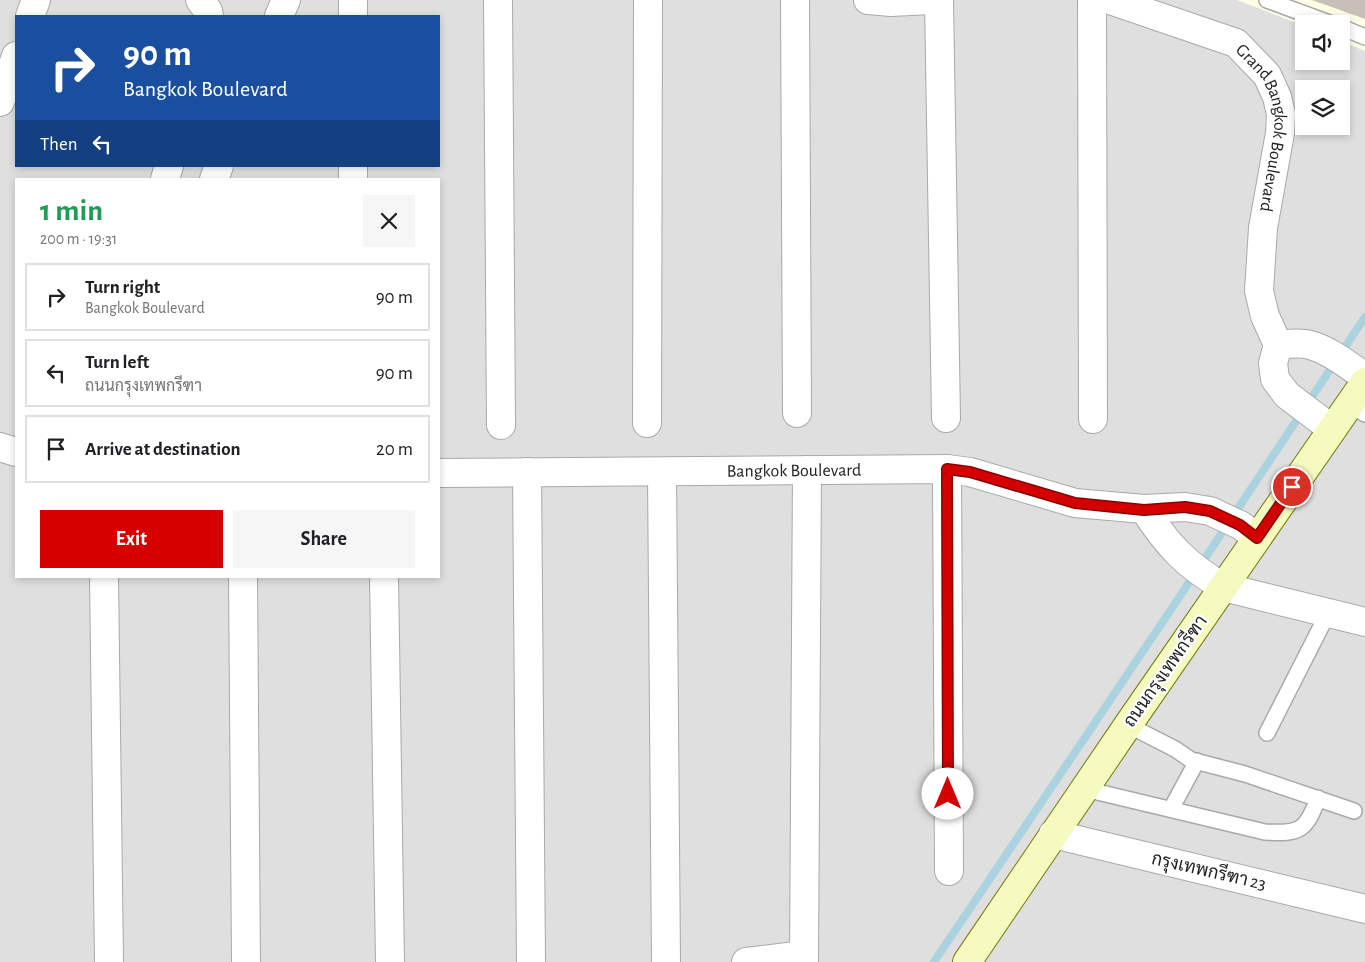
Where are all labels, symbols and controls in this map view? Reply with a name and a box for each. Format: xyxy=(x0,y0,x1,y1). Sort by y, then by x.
map controls xyxy=(1295,15,1350,135)
button: sound xyxy=(1295,15,1350,70)
icon: right xyxy=(40,35,105,100)
text: 90 m xyxy=(123,37,192,72)
street label: Grand Bangkok Boulevard xyxy=(1232,41,1289,213)
text: Bangkok Boulevard xyxy=(123,78,288,100)
button: layers xyxy=(1295,80,1350,135)
icon: left xyxy=(88,130,116,158)
text: Then xyxy=(40,135,78,154)
button: close xyxy=(363,195,415,247)
text: 1 min xyxy=(40,196,103,226)
text: 200 m · 19:31 xyxy=(40,231,117,247)
text: Turn right xyxy=(85,278,160,297)
icon: right xyxy=(42,283,70,311)
text: 90 m xyxy=(376,288,413,307)
text: Bangkok Boulevard xyxy=(85,300,205,316)
text: Turn left xyxy=(85,353,149,372)
icon: left xyxy=(42,359,70,387)
text: 90 m xyxy=(376,364,413,383)
text: ถนนกรุงเทพกรีฑา xyxy=(85,378,202,394)
icon: arrive xyxy=(42,435,70,463)
text: Arrive at destination xyxy=(85,440,241,459)
text: 20 m xyxy=(376,440,413,459)
street label: Bangkok Boulevard xyxy=(727,462,861,481)
pin xyxy=(1271,466,1313,508)
icon: arrive xyxy=(1278,473,1306,501)
button: Exit xyxy=(40,510,223,568)
button: Share xyxy=(233,510,415,568)
street label: ถนนกรุงเทพกรีฑา xyxy=(1117,610,1213,732)
position arrow xyxy=(921,767,973,819)
street label: กรุงเทพกรีฑา 23 xyxy=(1149,845,1269,896)

